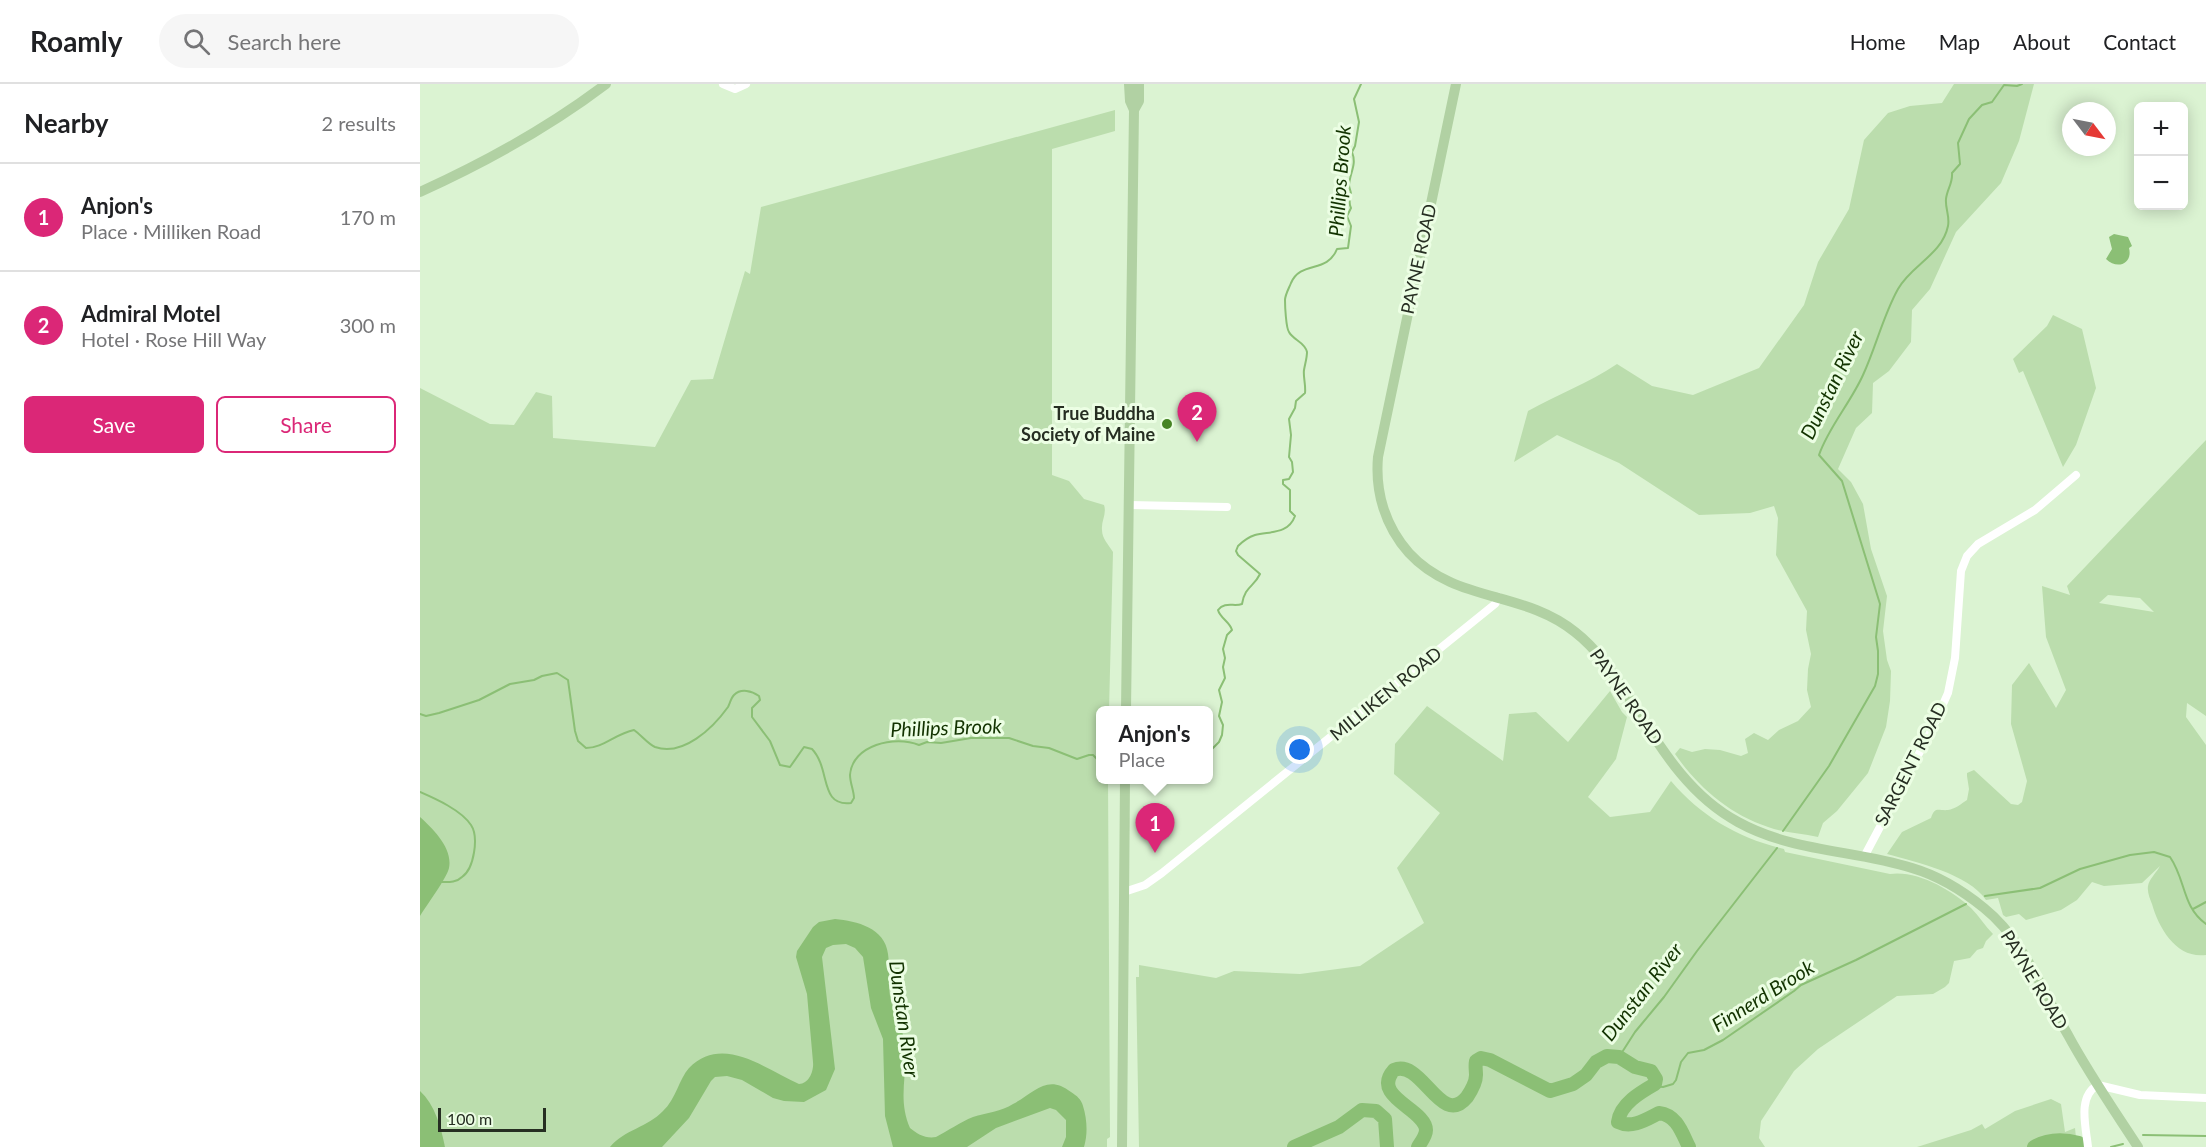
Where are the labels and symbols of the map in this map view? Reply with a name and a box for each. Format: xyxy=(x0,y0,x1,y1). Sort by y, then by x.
north arrow xyxy=(2062,102,2116,156)
water label: Phillips Brook xyxy=(1323,124,1355,237)
street label: PAYNE ROAD xyxy=(1396,202,1440,316)
water label: Dunstan River xyxy=(1795,325,1868,443)
pin: 2 xyxy=(1178,392,1216,442)
place label: True Buddha Society of Maine xyxy=(1021,402,1155,445)
marker: True Buddha Society of Maine xyxy=(1160,417,1174,431)
street label: MILLIKEN ROAD xyxy=(1325,642,1446,745)
street label: PAYNE ROAD xyxy=(1586,644,1668,749)
street label: SARGENT ROAD xyxy=(1869,698,1951,829)
water label: Phillips Brook xyxy=(890,713,1003,741)
your location xyxy=(1285,735,1314,764)
pin: 1 xyxy=(1136,804,1174,853)
street label: PAYNE ROAD xyxy=(1997,926,2073,1033)
water label: Dunstan River xyxy=(1596,937,1688,1045)
water label: Finnerd Brook xyxy=(1707,954,1818,1036)
water label: Dunstan River xyxy=(885,959,925,1080)
scale bar xyxy=(438,1105,546,1132)

